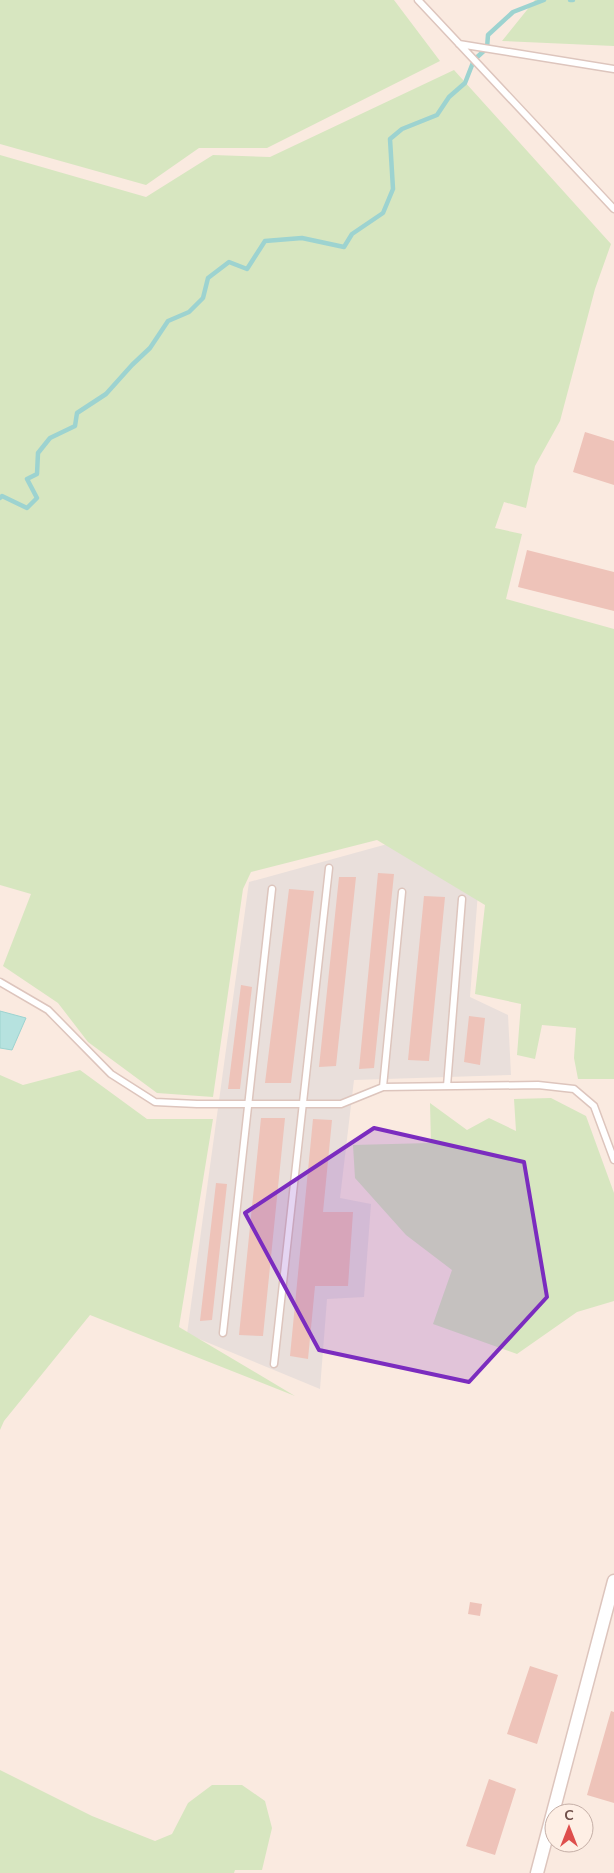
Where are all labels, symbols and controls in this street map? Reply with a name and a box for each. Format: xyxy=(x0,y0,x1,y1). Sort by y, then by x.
north arrow xyxy=(544,1803,594,1853)
text: С xyxy=(564,1806,574,1825)

